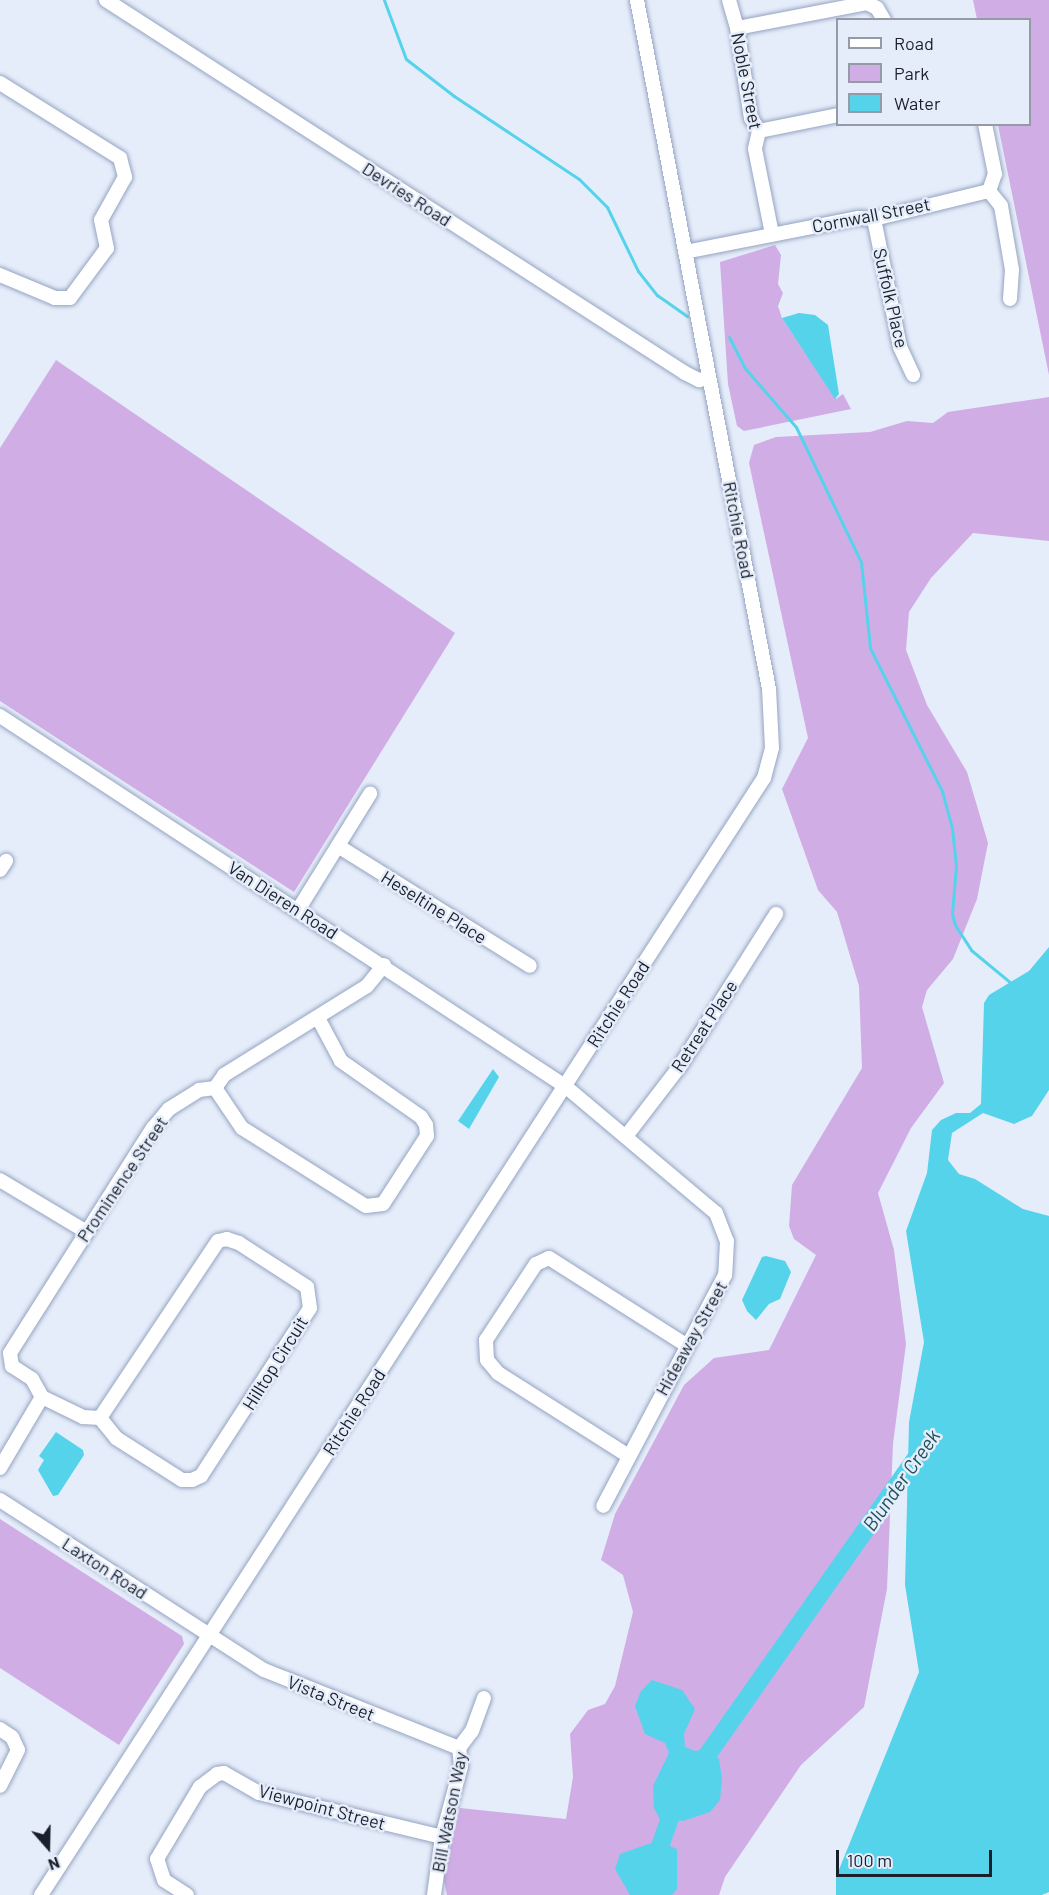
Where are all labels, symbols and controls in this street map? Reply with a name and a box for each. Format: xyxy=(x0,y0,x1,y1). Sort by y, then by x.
legend xyxy=(836,18,1031,126)
street label: Noble Street xyxy=(727,31,767,131)
text: Road xyxy=(894,32,934,54)
text: Park xyxy=(894,62,929,84)
text: Water xyxy=(894,92,941,114)
street label: Devries Road xyxy=(358,157,456,231)
street label: Cornwall Street xyxy=(810,193,932,237)
street label: Suffolk Place xyxy=(869,246,913,350)
street label: Ritchie Road xyxy=(719,480,759,580)
street label: Van Dieren Road xyxy=(224,856,342,944)
street label: Heseltine Place xyxy=(377,866,491,948)
street label: Ritchie Road xyxy=(582,957,654,1051)
street label: Retreat Place xyxy=(666,976,742,1076)
street label: Prominence Street xyxy=(72,1112,172,1246)
street label: Hideaway Street xyxy=(651,1277,731,1399)
street label: Hilltop Circuit xyxy=(238,1312,312,1414)
street label: Ritchie Road xyxy=(318,1365,390,1459)
water label: Blunder Creek xyxy=(857,1425,945,1535)
street label: Laxton Road xyxy=(58,1532,152,1604)
street label: Vista Street xyxy=(284,1671,378,1725)
street label: Bill Watson Way xyxy=(427,1750,471,1874)
street label: Viewpoint Street xyxy=(256,1780,388,1834)
north arrow xyxy=(18,1817,78,1877)
scale bar xyxy=(839,1838,995,1876)
text: 100 m xyxy=(847,1849,892,1871)
text: N xyxy=(46,1854,63,1875)

